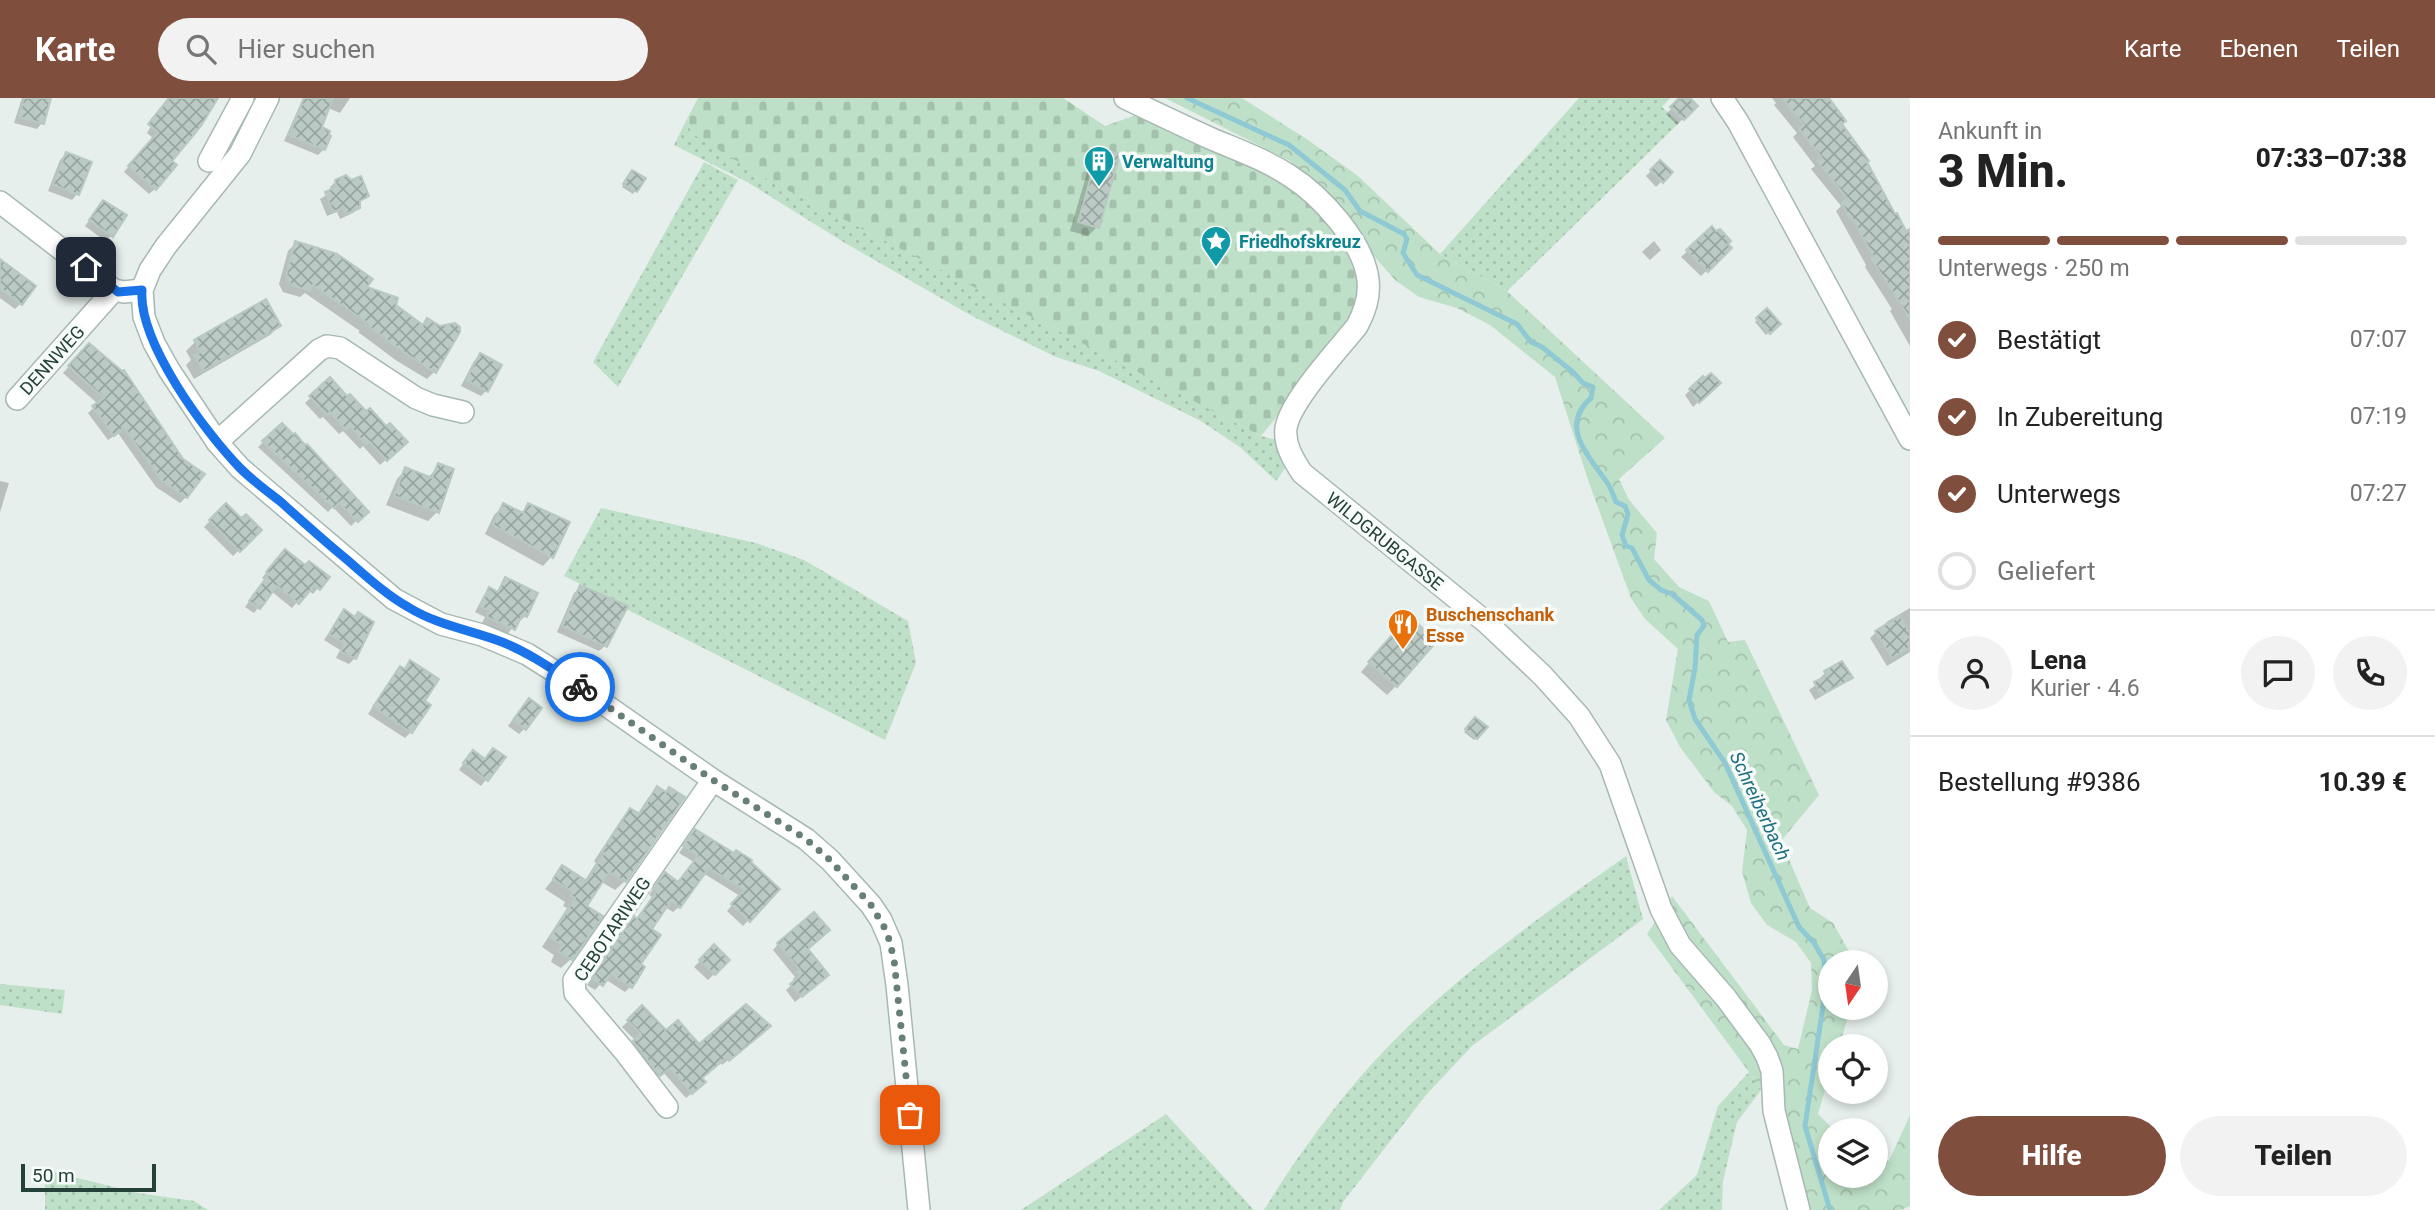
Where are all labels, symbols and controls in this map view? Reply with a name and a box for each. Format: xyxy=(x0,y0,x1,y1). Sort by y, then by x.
search box xyxy=(158,18,648,81)
text: Karte xyxy=(35,30,116,69)
icon: search xyxy=(182,30,220,68)
text: Hier suchen xyxy=(238,34,375,64)
text: Karte xyxy=(2124,35,2181,63)
text: Ebenen xyxy=(2219,35,2298,63)
text: Teilen xyxy=(2336,35,2400,63)
text: Ankunft in xyxy=(1938,118,2042,145)
text: 07:33–07:38 xyxy=(2256,143,2407,173)
building icon: Verwaltung xyxy=(1082,144,1116,188)
text: 3 Min. xyxy=(1938,144,2068,198)
place label: Verwaltung xyxy=(1122,151,1214,172)
place icon: Friedhofskreuz xyxy=(1199,224,1233,268)
place label: Friedhofskreuz xyxy=(1239,231,1361,252)
pin xyxy=(56,237,116,297)
icon: home xyxy=(67,248,105,286)
text: Unterwegs · 250 m xyxy=(1938,255,2130,282)
street label: DENNWEG xyxy=(15,321,89,399)
icon: check xyxy=(1938,321,1976,359)
text: Bestätigt xyxy=(1997,325,2101,355)
text: 07:07 xyxy=(2350,326,2407,353)
icon: check xyxy=(1938,398,1976,436)
text: In Zubereitung xyxy=(1997,402,2163,432)
text: 07:19 xyxy=(2350,403,2407,430)
icon: check xyxy=(1938,475,1976,513)
text: Unterwegs xyxy=(1997,479,2121,509)
text: 07:27 xyxy=(2350,480,2407,507)
street label: WILDGRUBGASSE xyxy=(1322,487,1448,595)
text: Geliefert xyxy=(1997,556,2095,586)
place label: Buschenschank Esse xyxy=(1426,604,1555,646)
restaurant icon: Buschenschank Esse xyxy=(1386,607,1420,651)
button: person xyxy=(1938,636,2012,710)
button: chat xyxy=(2241,636,2315,710)
button: phone xyxy=(2333,636,2407,710)
text: Lena xyxy=(2030,645,2087,675)
courier xyxy=(545,652,615,722)
icon: bike xyxy=(561,668,599,706)
text: Kurier · 4.6 xyxy=(2030,675,2140,702)
water label: Schreiberbach xyxy=(1725,748,1795,864)
text: Bestellung #9386 xyxy=(1938,767,2141,797)
text: 10.39 € xyxy=(2318,767,2407,797)
street label: CEBOTARIWEG xyxy=(569,873,655,985)
north arrow xyxy=(1818,950,1888,1020)
map controls xyxy=(1818,950,1888,1188)
button: locate xyxy=(1818,1034,1888,1104)
pin xyxy=(880,1085,940,1145)
icon: bag xyxy=(891,1096,929,1134)
button: Hilfe xyxy=(1938,1116,2166,1196)
button: Teilen xyxy=(2180,1116,2407,1196)
button: layers xyxy=(1818,1118,1888,1188)
scale bar xyxy=(21,1161,156,1193)
text: 50 m xyxy=(32,1164,75,1187)

